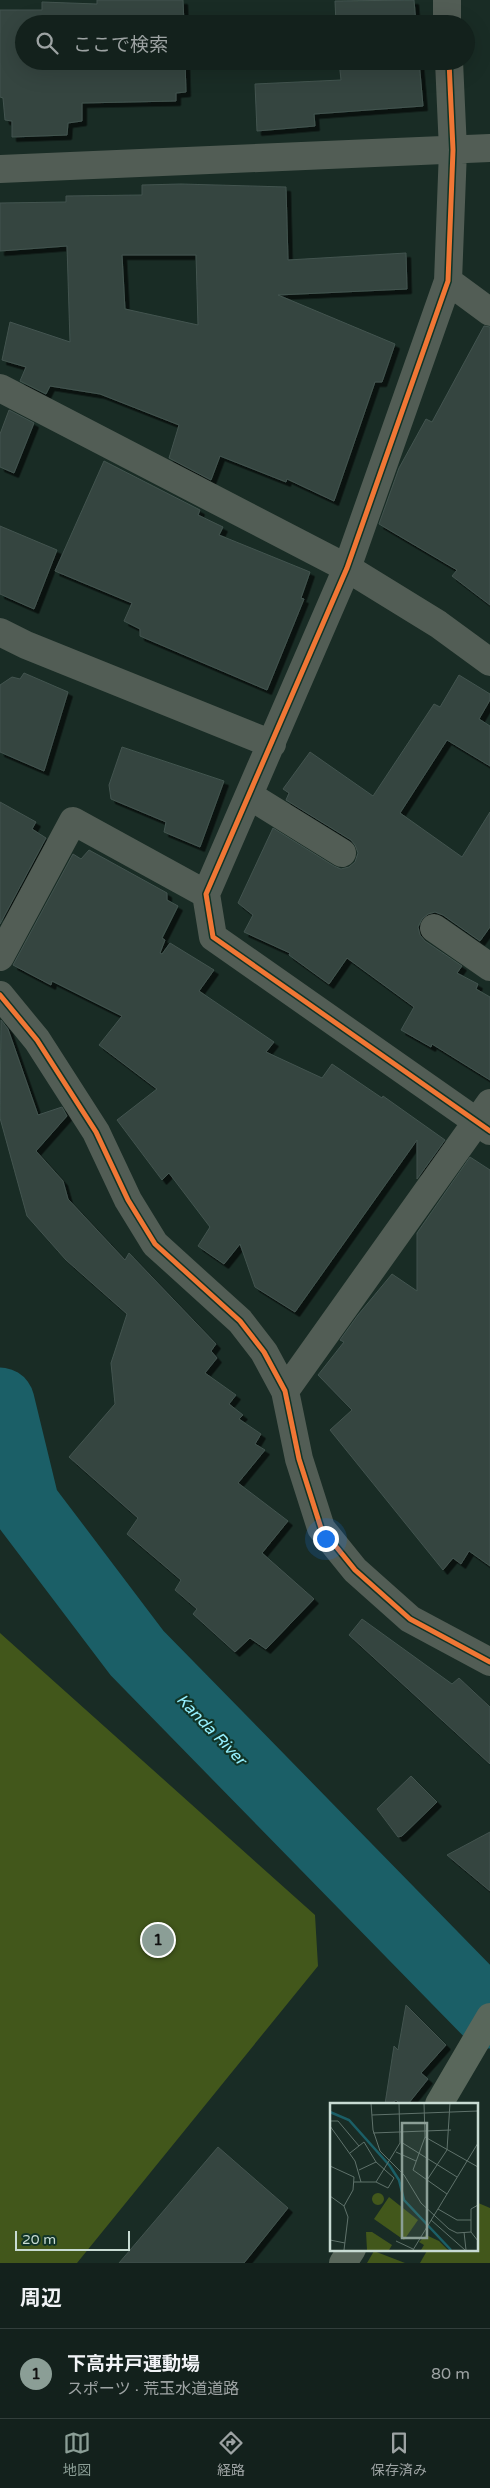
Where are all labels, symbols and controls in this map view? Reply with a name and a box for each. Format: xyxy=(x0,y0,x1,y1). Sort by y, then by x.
search box xyxy=(15,15,475,70)
icon: search xyxy=(33,29,61,57)
text: ここで検索 xyxy=(73,34,168,56)
your location xyxy=(313,1526,339,1552)
water label: Kanda River xyxy=(172,1690,252,1771)
pin: 1 xyxy=(142,1921,174,1959)
inset map xyxy=(330,2103,478,2250)
scale bar xyxy=(15,2228,130,2251)
text: 20 m xyxy=(22,2231,56,2248)
text: 周辺 xyxy=(20,2286,62,2311)
text: 下高井戸運動場 xyxy=(67,2353,200,2375)
text: 1 xyxy=(31,2364,41,2384)
text: 80 m xyxy=(431,2364,470,2384)
text: スポーツ · 荒玉水道道路 xyxy=(67,2379,239,2399)
tab: 地図 xyxy=(63,2429,91,2479)
tab: 経路 xyxy=(217,2429,245,2479)
tab: 保存済み xyxy=(371,2429,427,2479)

